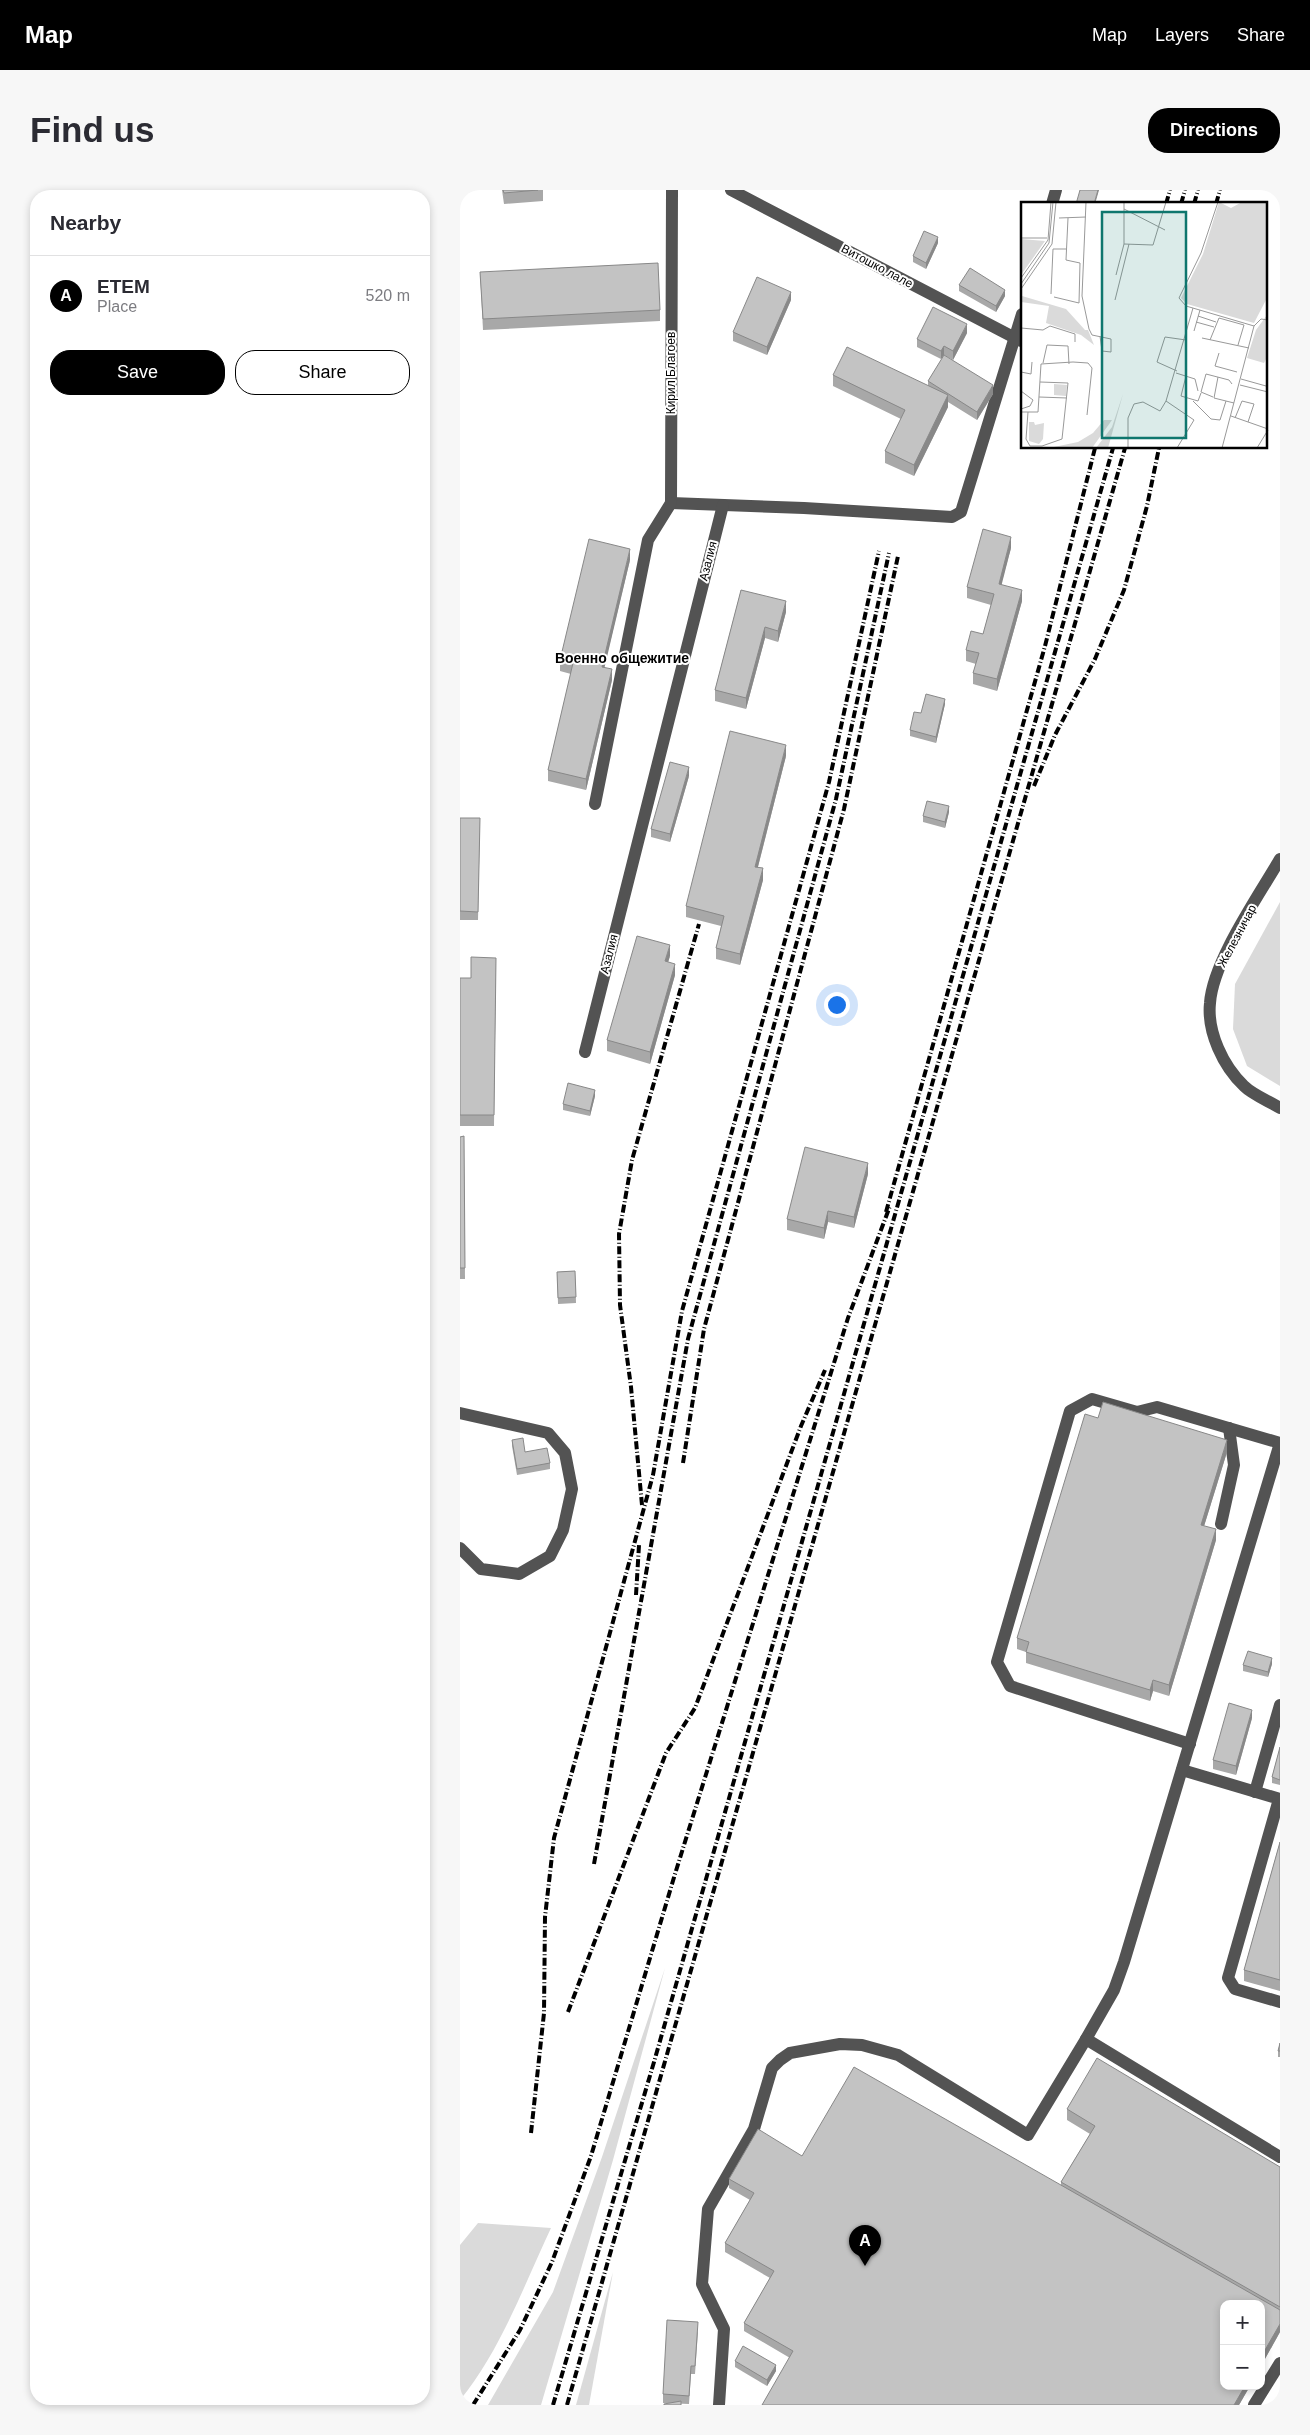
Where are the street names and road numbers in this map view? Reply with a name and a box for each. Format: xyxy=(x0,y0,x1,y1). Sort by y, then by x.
street label: Витошко лале xyxy=(839,241,915,291)
street label: Кирил Благоев xyxy=(664,332,678,414)
street label: Азалия xyxy=(696,540,720,582)
street label: Железничар xyxy=(1215,902,1260,970)
street label: Азалия xyxy=(597,933,621,975)

